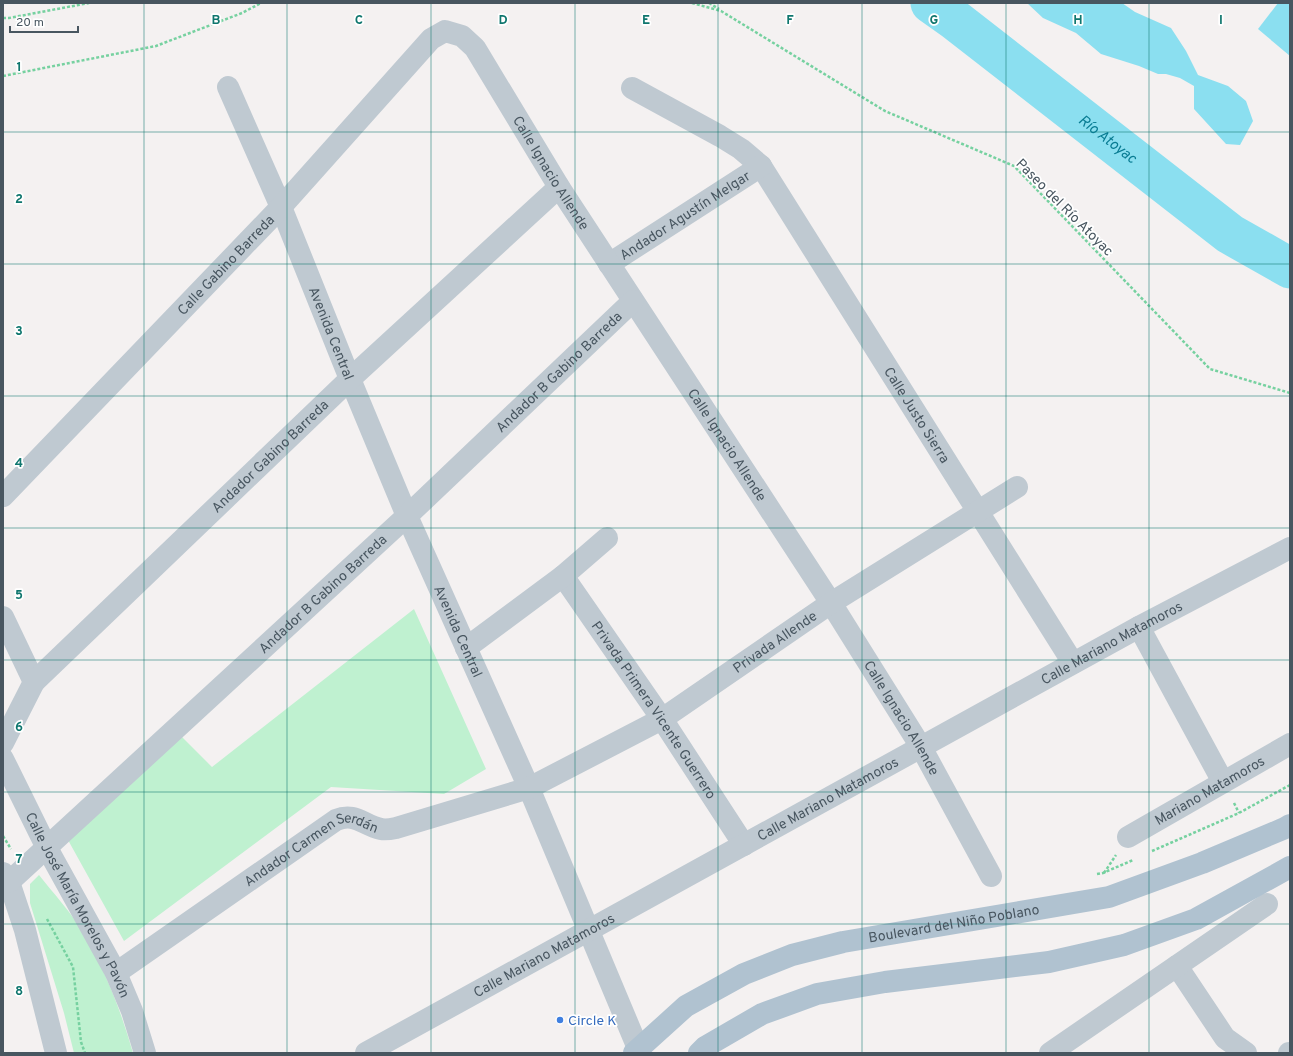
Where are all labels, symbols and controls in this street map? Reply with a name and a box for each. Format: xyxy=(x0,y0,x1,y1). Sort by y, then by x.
scale bar xyxy=(10,8,78,34)
text: B xyxy=(212,13,221,29)
text: C xyxy=(355,13,363,29)
text: D xyxy=(498,13,508,29)
text: E xyxy=(642,13,650,29)
text: F xyxy=(786,13,794,29)
text: G xyxy=(930,13,939,29)
text: H xyxy=(1073,13,1083,29)
text: I xyxy=(1219,13,1223,29)
text: 20 m xyxy=(16,15,44,31)
text: 1 xyxy=(16,60,22,76)
water label: Río Atoyac xyxy=(1074,111,1140,169)
street label: Calle Ignacio Allende xyxy=(508,113,592,234)
street label: Paseo del Río Atoyac xyxy=(1012,156,1116,260)
street label: Andador Agustín Melgar xyxy=(617,168,754,265)
text: 2 xyxy=(15,192,23,208)
street label: Calle Gabino Barreda xyxy=(174,212,279,319)
street label: Avenida Central xyxy=(304,284,357,383)
street label: Andador B Gabino Barreda xyxy=(493,309,626,437)
text: 3 xyxy=(15,324,23,340)
street label: Calle Justo Sierra xyxy=(879,364,953,467)
street label: Calle Ignacio Allende xyxy=(683,386,769,505)
street label: Andador Gabino Barreda xyxy=(209,397,333,517)
text: 4 xyxy=(15,456,23,472)
street label: Andador B Gabino Barreda xyxy=(256,532,391,658)
street label: Avenida Central xyxy=(429,583,485,680)
text: 5 xyxy=(15,588,23,604)
street label: Calle Mariano Matamoros xyxy=(1038,599,1186,689)
street label: Privada Allende xyxy=(730,608,821,678)
street label: Privada Primera Vicente Guerrero xyxy=(587,618,719,803)
street label: Calle Ignacio Allende xyxy=(859,658,942,779)
text: 6 xyxy=(15,720,23,736)
street label: Mariano Matamoros xyxy=(1152,753,1268,830)
street label: Calle Mariano Matamoros xyxy=(755,754,902,846)
street label: Calle José María Morelos y Pavón xyxy=(21,810,132,1001)
street label: Andador Carmen Serdán xyxy=(242,810,380,891)
text: 7 xyxy=(16,852,23,868)
street label: Boulevard del Niño Poblano xyxy=(867,902,1041,948)
street label: Calle Mariano Matamoros xyxy=(471,911,618,1002)
text: 8 xyxy=(15,984,23,1000)
place label: Circle K xyxy=(568,1013,616,1030)
marker: Circle K xyxy=(555,1015,565,1025)

